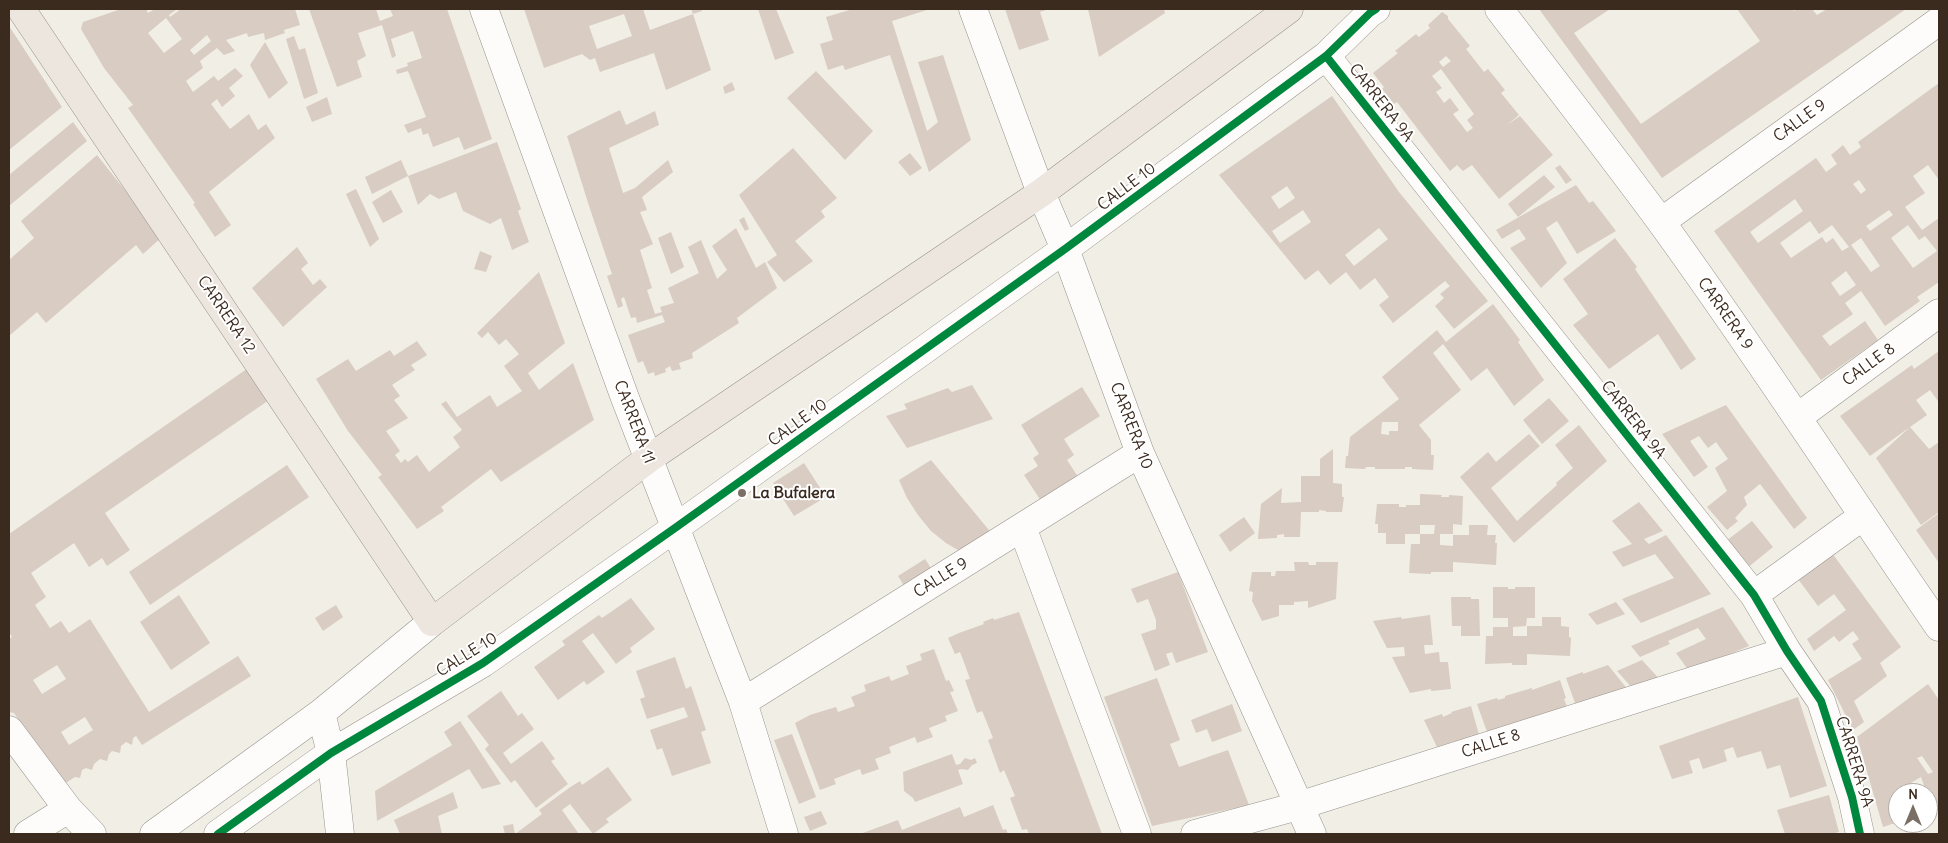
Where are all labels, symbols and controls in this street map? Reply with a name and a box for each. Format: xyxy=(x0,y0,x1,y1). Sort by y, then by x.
street label: CARRERA 9A xyxy=(1344,60,1418,146)
street label: CALLE 9 xyxy=(1770,95,1830,147)
street label: CALLE 10 xyxy=(1094,159,1160,215)
street label: CARRERA 12 xyxy=(193,272,259,358)
street label: CARRERA 9 xyxy=(1693,274,1757,354)
street label: CALLE 8 xyxy=(1839,339,1899,391)
street label: CARRERA 9A xyxy=(1596,377,1670,463)
street label: CARRERA 11 xyxy=(609,378,659,466)
street label: CARRERA 10 xyxy=(1106,380,1156,472)
street label: CALLE 10 xyxy=(765,395,831,451)
place label: La Bufalera xyxy=(752,483,835,503)
marker: La Bufalera xyxy=(736,487,748,499)
street label: CALLE 9 xyxy=(910,554,972,602)
street label: CALLE 10 xyxy=(433,629,501,681)
street label: CARRERA 9A xyxy=(1831,714,1877,810)
street label: CALLE 8 xyxy=(1459,726,1523,762)
north arrow xyxy=(1888,783,1938,833)
text: N xyxy=(1908,785,1918,803)

